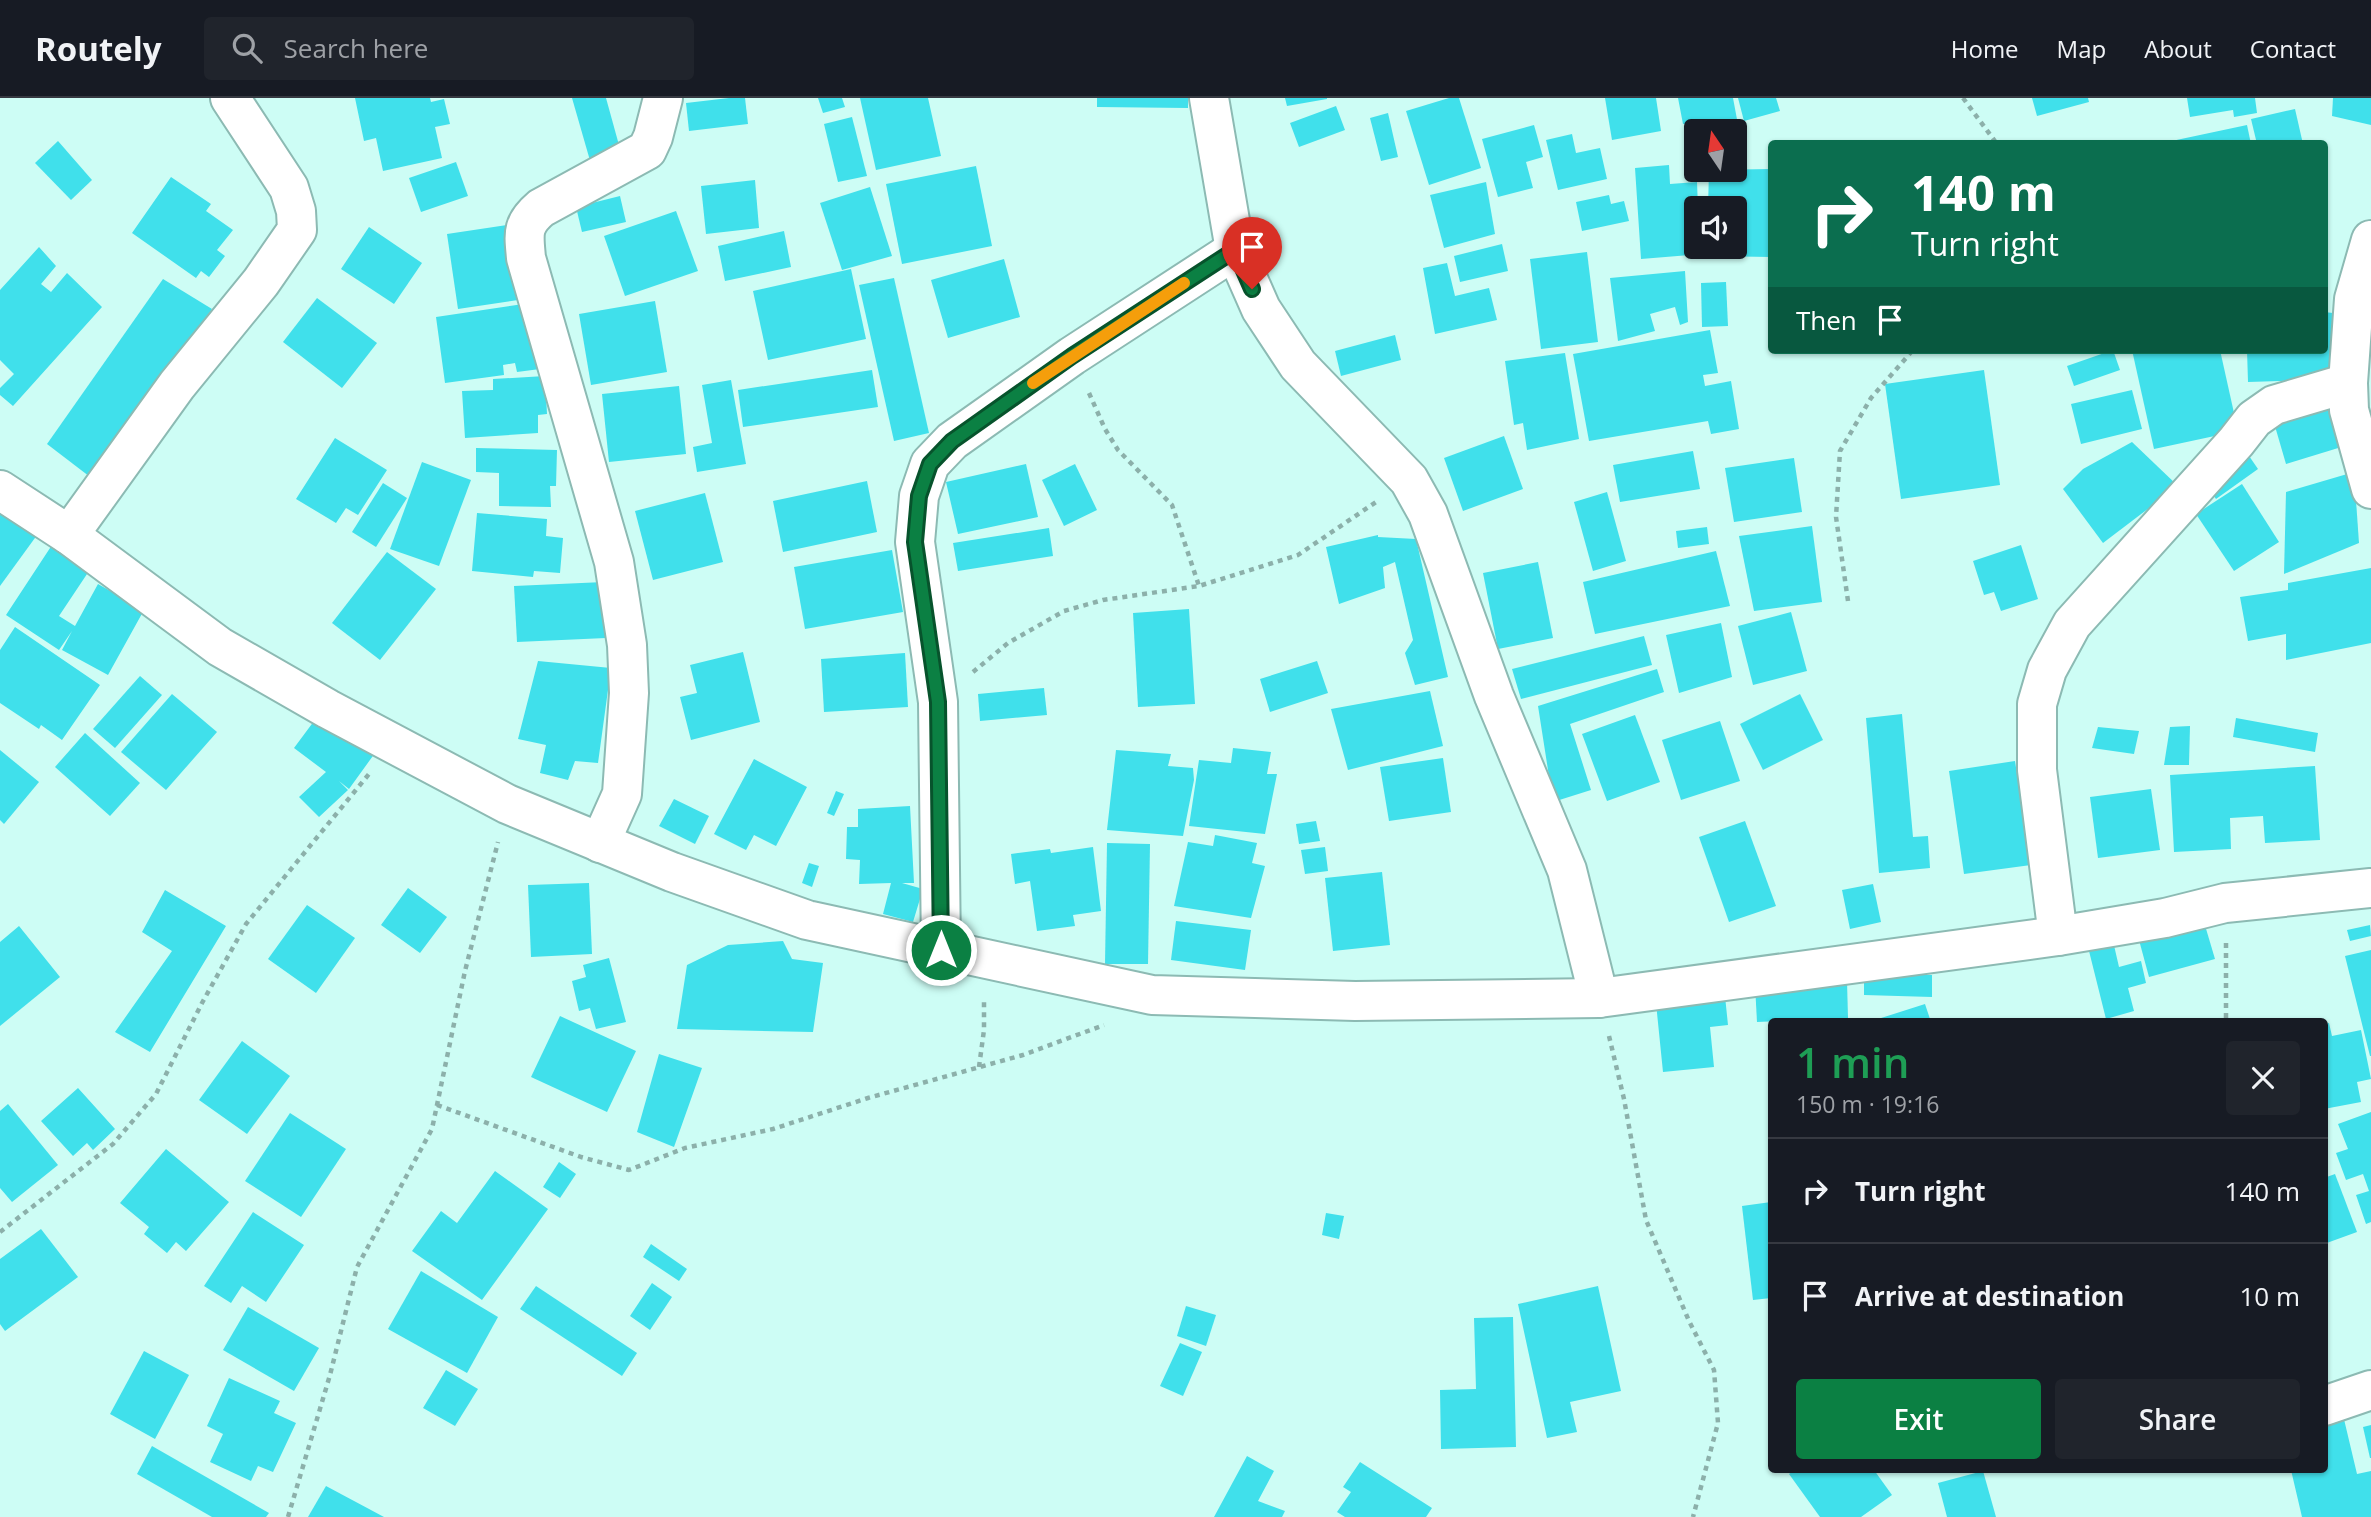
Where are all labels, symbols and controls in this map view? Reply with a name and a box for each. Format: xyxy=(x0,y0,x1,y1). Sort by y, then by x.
search box xyxy=(204,17,694,80)
text: Routely xyxy=(35,26,162,71)
icon: search xyxy=(228,29,266,67)
text: Search here xyxy=(284,30,428,66)
text: Home xyxy=(1951,32,2019,65)
text: Map xyxy=(2057,32,2106,65)
text: About xyxy=(2144,32,2212,65)
text: Contact xyxy=(2250,32,2336,65)
north arrow xyxy=(1684,119,1746,182)
map controls xyxy=(1684,119,1747,259)
text: 140 m xyxy=(1911,159,2056,225)
icon: right xyxy=(1796,168,1887,259)
button: sound xyxy=(1684,196,1747,259)
pin xyxy=(1222,217,1282,289)
text: Turn right xyxy=(1911,222,2059,265)
icon: arrive xyxy=(1233,228,1271,266)
icon: arrive xyxy=(1871,301,1909,339)
text: Then xyxy=(1796,302,1857,338)
position arrow xyxy=(904,913,978,987)
text: 1 min xyxy=(1796,1033,1909,1090)
button: close xyxy=(2226,1041,2300,1115)
text: 150 m · 19:16 xyxy=(1796,1088,1939,1120)
icon: right xyxy=(1796,1172,1834,1210)
text: Turn right xyxy=(1855,1173,1986,1209)
text: 140 m xyxy=(2225,1173,2300,1209)
icon: arrive xyxy=(1796,1277,1834,1315)
text: Arrive at destination xyxy=(1855,1278,2124,1314)
text: 10 m xyxy=(2239,1278,2300,1314)
button: Exit xyxy=(1796,1379,2041,1459)
button: Share xyxy=(2055,1379,2300,1459)

